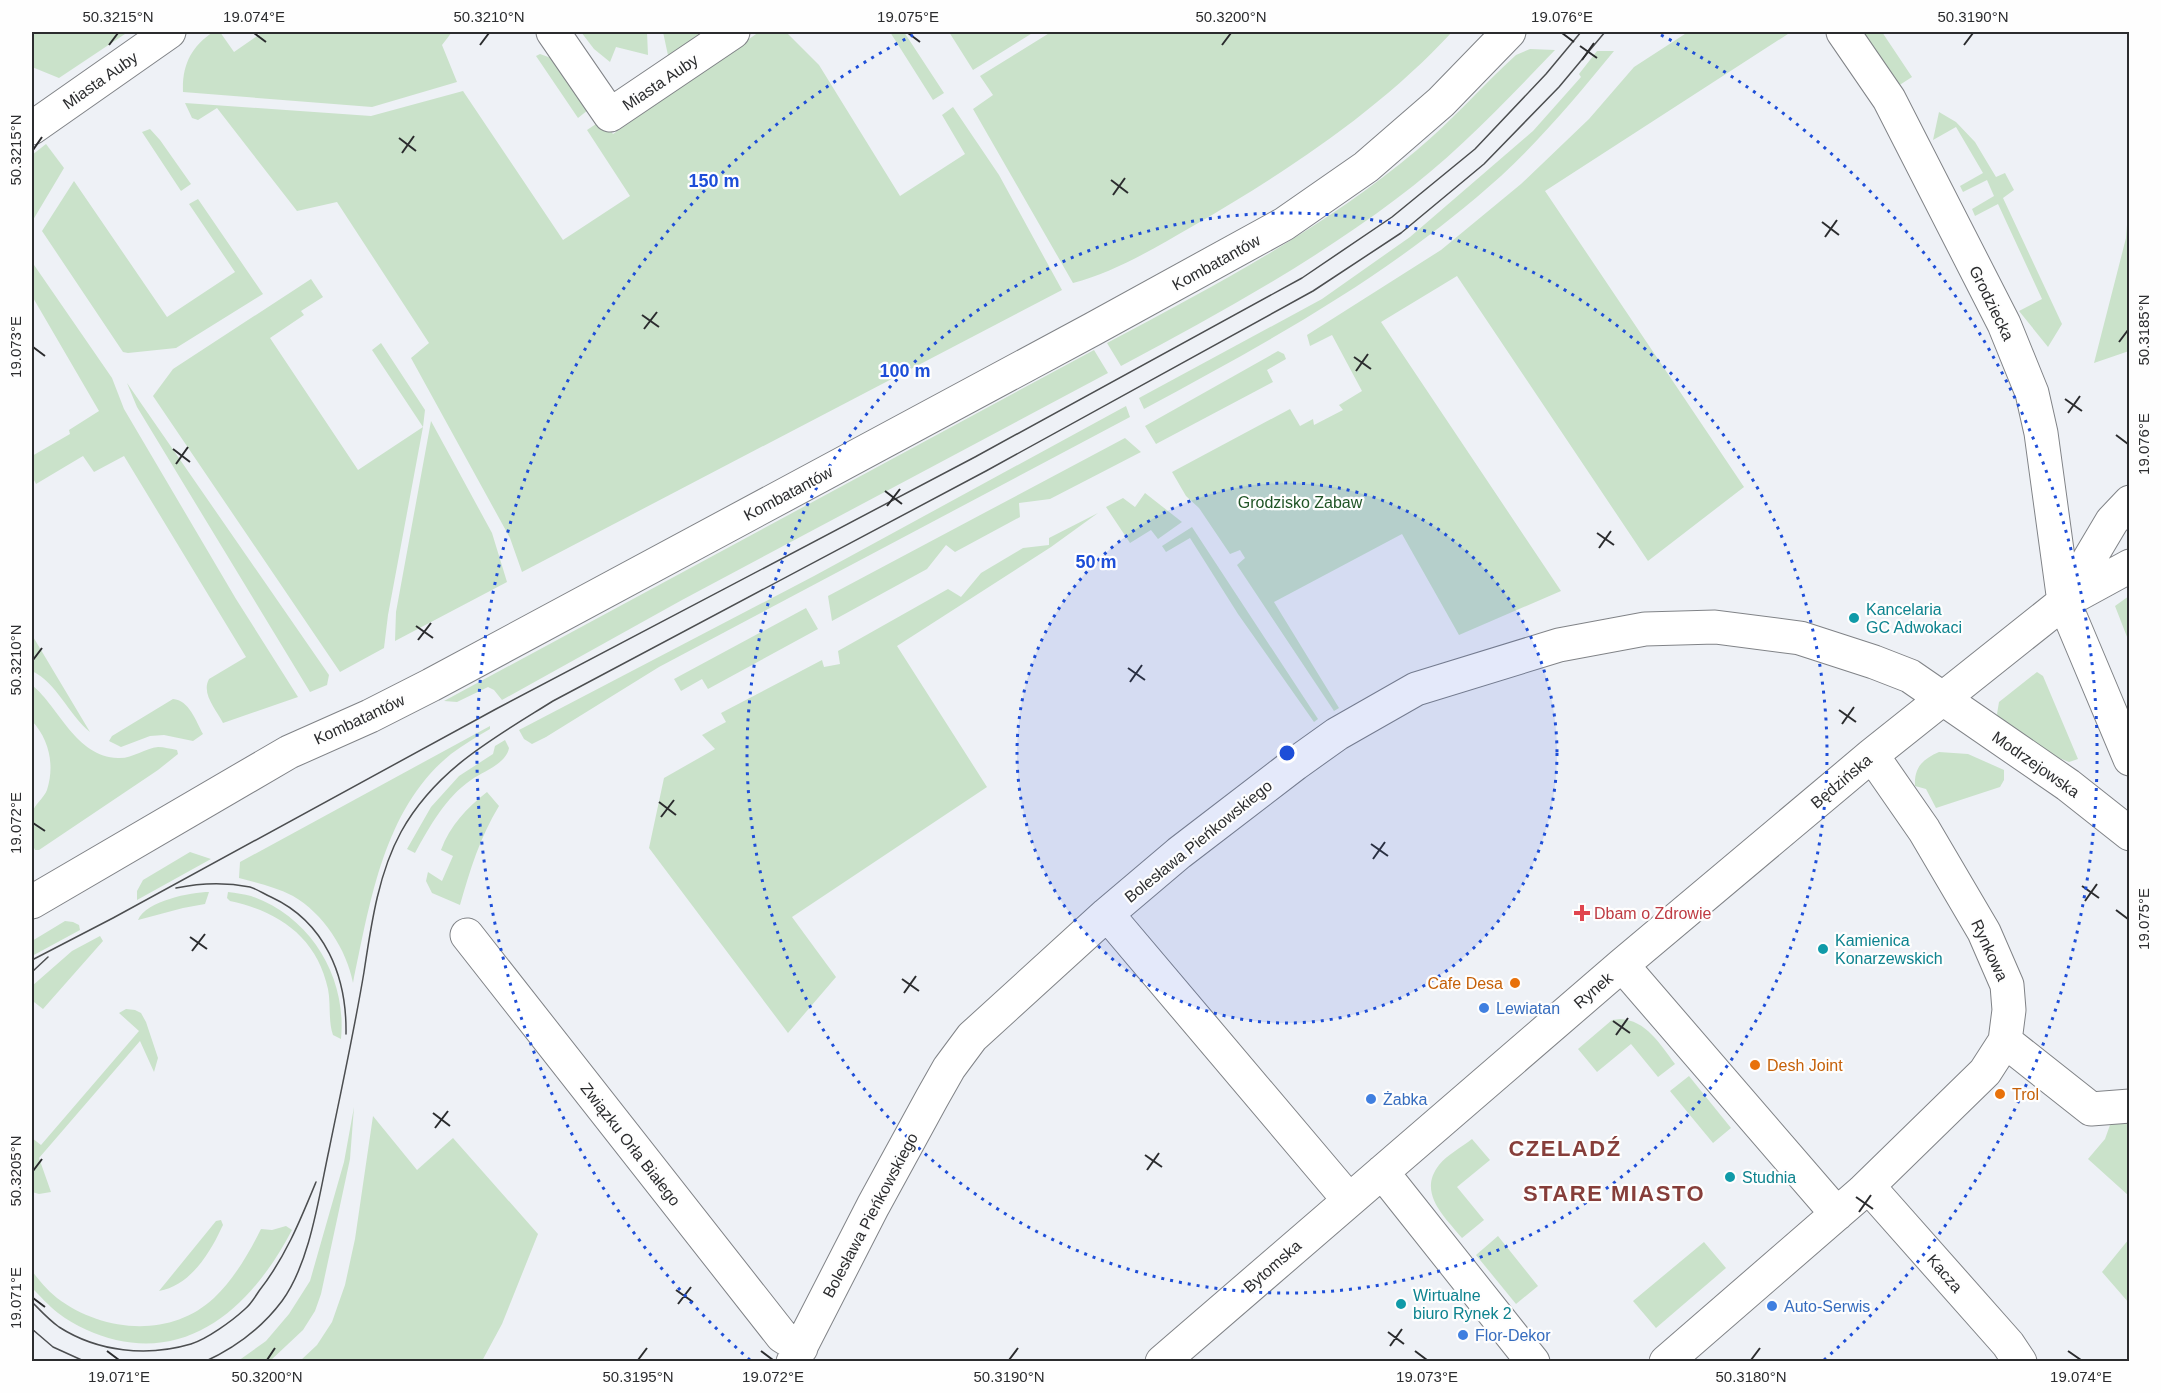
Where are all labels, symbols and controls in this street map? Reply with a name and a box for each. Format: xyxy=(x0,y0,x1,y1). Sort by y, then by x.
text: 50.3215°N xyxy=(82,8,154,25)
text: 19.074°E xyxy=(223,8,285,25)
text: 50.3210°N xyxy=(453,8,525,25)
text: 19.075°E xyxy=(877,8,939,25)
text: 50.3200°N xyxy=(1195,8,1267,25)
text: 19.076°E xyxy=(1531,8,1593,25)
text: 50.3190°N xyxy=(1937,8,2009,25)
street label: Miasta Auby xyxy=(60,48,141,112)
street label: Miasta Auby xyxy=(619,51,701,114)
text: 50.3215°N xyxy=(7,114,24,186)
text: 150 m xyxy=(688,171,740,191)
street label: Kombatantów xyxy=(1169,231,1264,294)
street label: Grodziecka xyxy=(1966,263,2017,343)
text: 50.3185°N xyxy=(2135,294,2152,366)
text: 19.073°E xyxy=(7,316,24,378)
text: 100 m xyxy=(879,361,931,381)
text: 19.076°E xyxy=(2135,413,2152,475)
street label: Kombatantów xyxy=(741,463,836,524)
park label: Grodzisko Zabaw xyxy=(1238,494,1363,511)
text: 50 m xyxy=(1075,552,1117,572)
place label: Kancelaria GC Adwokaci xyxy=(1866,601,1962,636)
marker: Kancelaria GC Adwokaci xyxy=(1847,611,1861,625)
text: 50.3210°N xyxy=(7,624,24,696)
street label: Kombatantów xyxy=(311,691,408,748)
street label: Modrzejowska xyxy=(1989,728,2083,801)
centre of rings xyxy=(1277,743,1297,763)
street label: Będzińska xyxy=(1808,751,1875,812)
street label: Bolesława Pieńkowskiego xyxy=(1121,777,1275,906)
text: 19.072°E xyxy=(7,792,24,854)
text: 19.075°E xyxy=(2135,888,2152,950)
place label: Dbam o Zdrowie xyxy=(1594,905,1711,922)
marker: Dbam o Zdrowie xyxy=(1575,906,1589,920)
street label: Rynkowa xyxy=(1968,917,2011,984)
place label: Kamienica Konarzewskich xyxy=(1835,932,1943,967)
marker: Kamienica Konarzewskich xyxy=(1816,942,1830,956)
street label: Rynek xyxy=(1571,968,1617,1012)
place label: Cafe Desa xyxy=(1427,975,1503,992)
marker: Cafe Desa xyxy=(1508,976,1522,990)
place label: Lewiatan xyxy=(1496,1000,1560,1017)
marker: Lewiatan xyxy=(1477,1001,1491,1015)
place label: Desh Joint xyxy=(1767,1057,1843,1074)
marker: Desh Joint xyxy=(1748,1058,1762,1072)
street label: Związku Orła Białego xyxy=(577,1080,684,1209)
place label: Trol xyxy=(2012,1086,2039,1103)
marker: Trol xyxy=(1993,1087,2007,1101)
place label: Żabka xyxy=(1383,1090,1428,1108)
marker: Żabka xyxy=(1364,1092,1378,1106)
street label: Bolesława Pieńkowskiego xyxy=(820,1130,921,1301)
text: 50.3205°N xyxy=(7,1135,24,1207)
district label: CZELADŹ xyxy=(1508,1136,1622,1161)
place label: Studnia xyxy=(1742,1169,1796,1186)
marker: Studnia xyxy=(1723,1170,1737,1184)
district label: STARE MIASTO xyxy=(1523,1181,1705,1206)
street label: Bytomska xyxy=(1240,1237,1304,1296)
street label: Kacza xyxy=(1924,1251,1966,1296)
text: 19.071°E xyxy=(7,1267,24,1329)
place label: Wirtualne biuro Rynek 2 xyxy=(1413,1287,1512,1322)
marker: Wirtualne biuro Rynek 2 xyxy=(1394,1297,1408,1311)
place label: Auto-Serwis xyxy=(1784,1298,1870,1315)
marker: Auto-Serwis xyxy=(1765,1299,1779,1313)
place label: Flor-Dekor xyxy=(1475,1327,1551,1344)
marker: Flor-Dekor xyxy=(1456,1328,1470,1342)
text: 19.071°E xyxy=(88,1368,150,1385)
text: 50.3200°N xyxy=(231,1368,303,1385)
text: 50.3195°N xyxy=(602,1368,674,1385)
text: 19.072°E xyxy=(742,1368,804,1385)
text: 50.3190°N xyxy=(973,1368,1045,1385)
text: 19.073°E xyxy=(1396,1368,1458,1385)
text: 50.3180°N xyxy=(1715,1368,1787,1385)
text: 19.074°E xyxy=(2050,1368,2112,1385)

